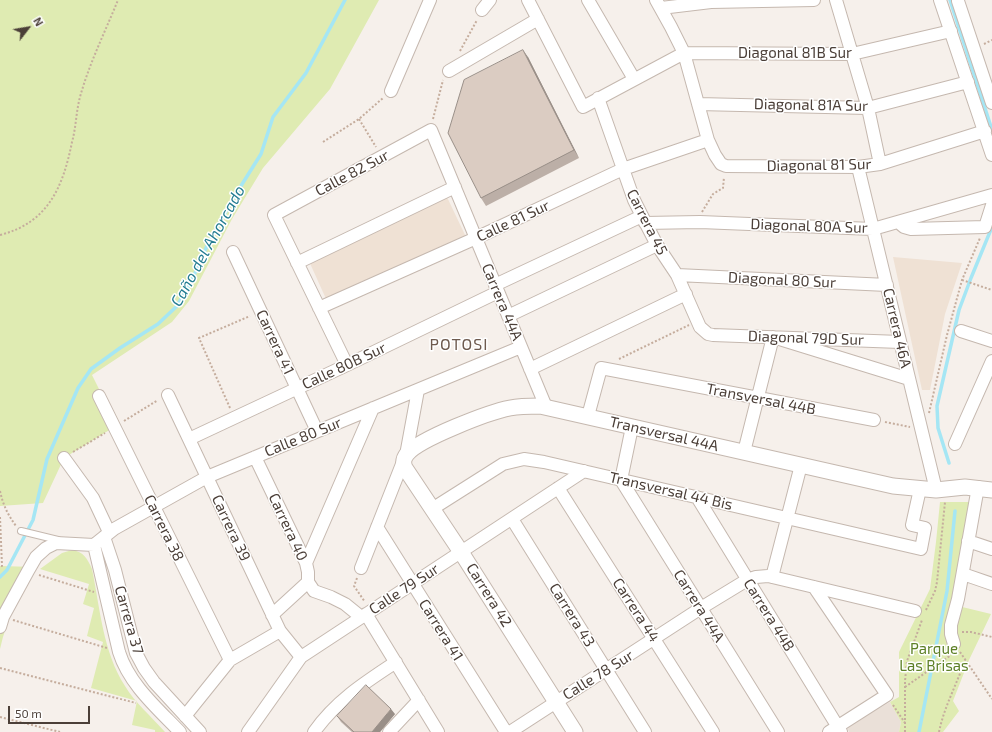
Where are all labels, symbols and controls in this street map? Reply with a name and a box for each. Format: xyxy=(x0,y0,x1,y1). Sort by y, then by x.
north arrow xyxy=(8,8,48,48)
text: N xyxy=(31,15,46,28)
street label: Diagonal 81B Sur xyxy=(738,44,852,62)
street label: Diagonal 81A Sur xyxy=(754,95,868,115)
street label: Calle 82 Sur xyxy=(312,146,392,200)
street label: Diagonal 81 Sur xyxy=(766,155,872,175)
water label: Caño del Ahorcado xyxy=(167,182,249,310)
street label: Carrera 45 xyxy=(623,186,671,258)
street label: Calle 81 Sur xyxy=(474,196,552,246)
street label: Diagonal 80A Sur xyxy=(750,215,868,237)
street label: Carrera 44A xyxy=(478,261,526,343)
street label: Diagonal 80 Sur xyxy=(728,268,836,292)
street label: Carrera 46A xyxy=(879,286,915,370)
street label: Carrera 41 xyxy=(252,307,298,377)
street label: Diagonal 79D Sur xyxy=(748,327,864,349)
district label: POTOSI xyxy=(430,335,488,355)
street label: Calle 80B Sur xyxy=(299,339,389,393)
street label: Transversal 44B xyxy=(705,380,817,418)
street label: Calle 80 Sur xyxy=(262,413,344,461)
street label: Transversal 44A xyxy=(608,413,720,455)
street label: Transversal 44 Bis xyxy=(608,468,734,514)
street label: Carrera 40 xyxy=(265,490,311,564)
street label: Carrera 38 xyxy=(140,492,188,564)
street label: Carrera 39 xyxy=(208,492,254,564)
street label: Calle 79 Sur xyxy=(366,560,442,618)
street label: Carrera 42 xyxy=(462,560,516,630)
street label: Carrera 44A xyxy=(670,566,728,646)
street label: Carrera 44 xyxy=(609,575,663,645)
street label: Carrera 44B xyxy=(740,575,798,655)
street label: Carrera 43 xyxy=(545,580,599,650)
street label: Carrera 37 xyxy=(111,584,147,656)
street label: Carrera 41 xyxy=(415,596,467,664)
park label: Parque Las Brisas xyxy=(899,640,969,675)
street label: Calle 78 Sur xyxy=(559,646,637,704)
scale bar xyxy=(10,698,92,724)
text: 50 m xyxy=(15,706,42,720)

